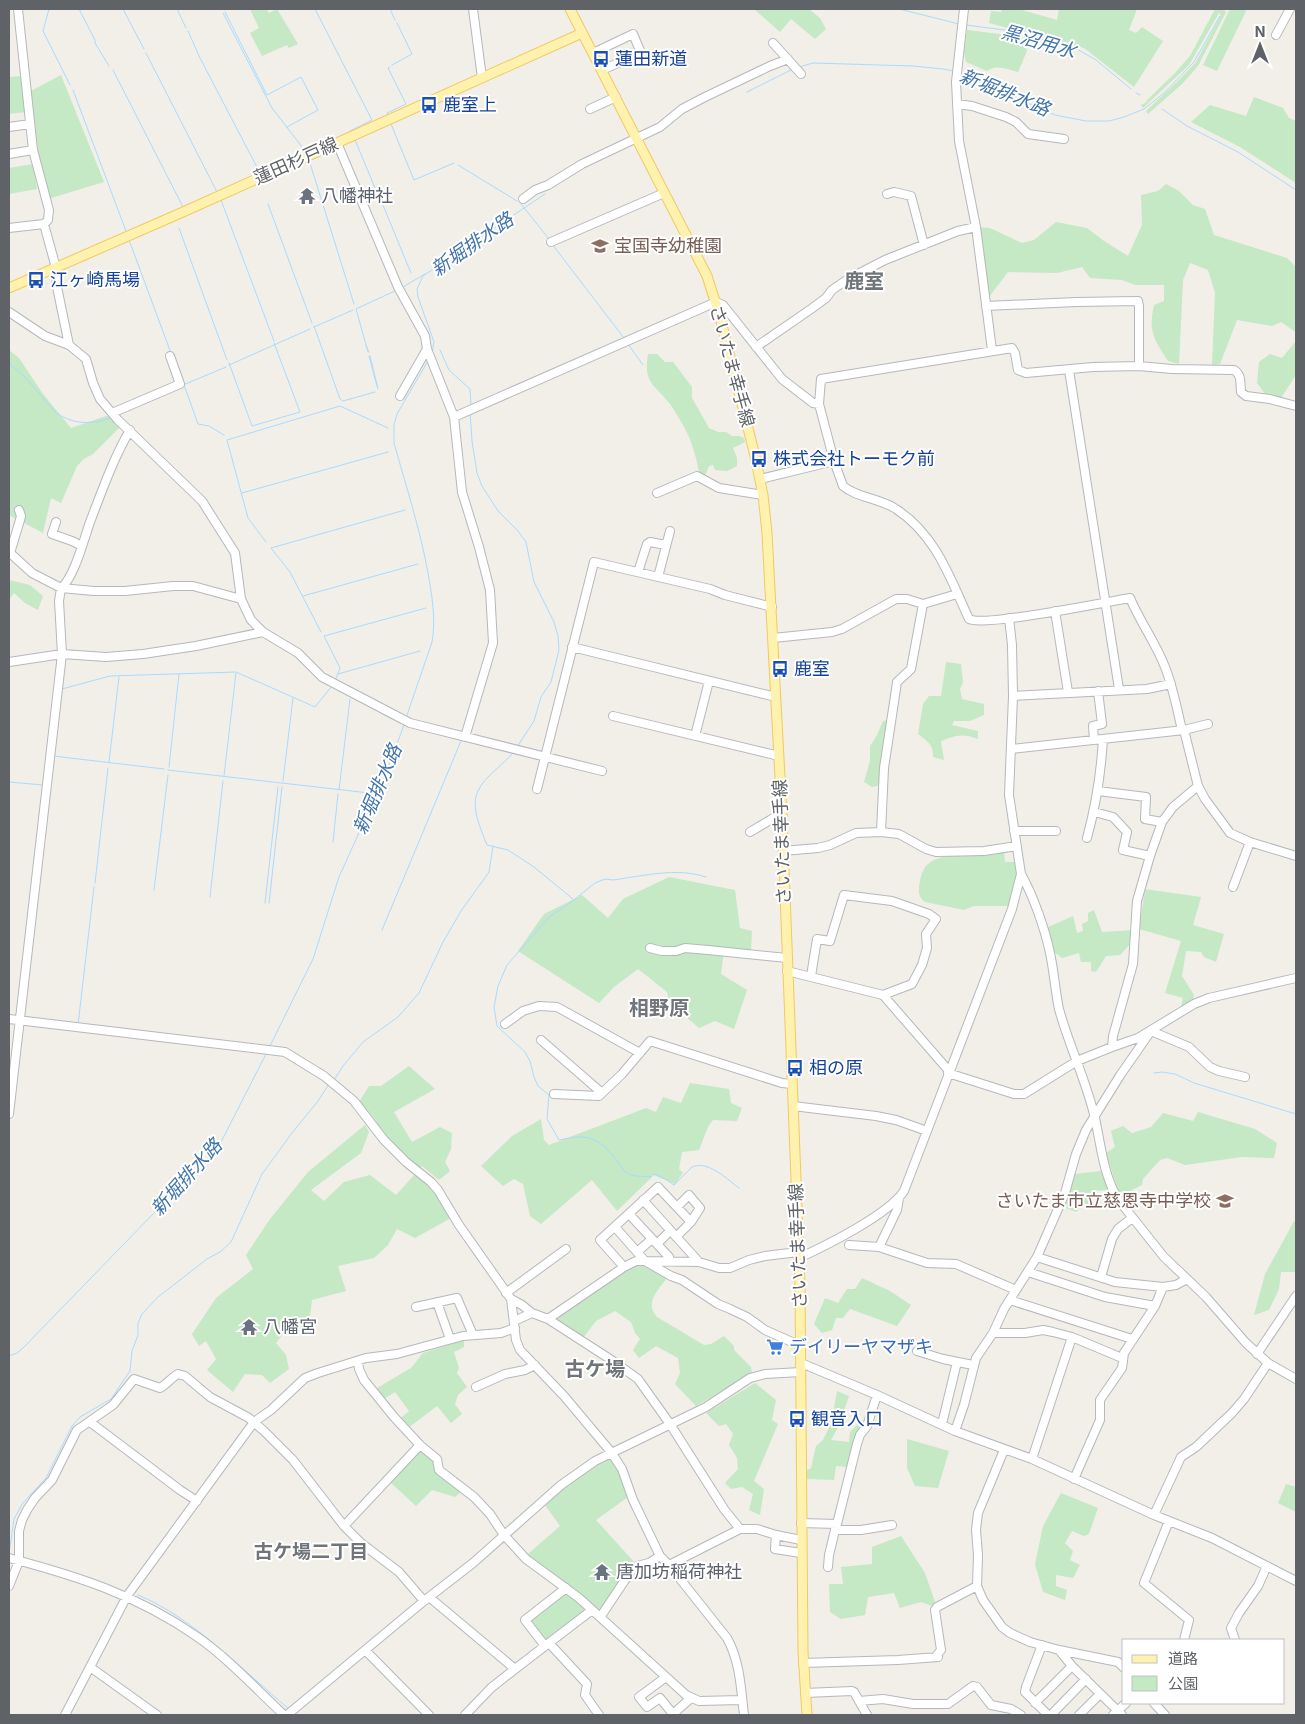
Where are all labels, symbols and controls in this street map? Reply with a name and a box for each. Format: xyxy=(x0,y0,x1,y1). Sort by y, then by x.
water label: 黒沼用水 xyxy=(999,20,1080,64)
north arrow xyxy=(1235,20,1285,70)
text: N xyxy=(1255,23,1265,40)
place label: 蓮田新道 xyxy=(615,48,687,69)
bus stop icon: 蓮田新道 xyxy=(591,49,611,69)
water label: 新堀排水路 xyxy=(956,64,1055,122)
place label: 鹿室上 xyxy=(443,94,497,115)
bus stop icon: 鹿室上 xyxy=(419,95,439,115)
street label: 蓮田杉戸線 xyxy=(250,133,341,188)
place label: 八幡神社 xyxy=(321,185,393,206)
temple icon: 八幡神社 xyxy=(297,186,317,206)
water label: 新堀排水路 xyxy=(427,207,519,281)
place label: 宝国寺幼稚園 xyxy=(614,235,722,256)
school or university icon: 宝国寺幼稚園 xyxy=(590,236,610,256)
place label: 江ヶ崎馬場 xyxy=(50,269,140,290)
district label: 鹿室 xyxy=(844,269,884,293)
bus stop icon: 江ヶ崎馬場 xyxy=(26,270,46,290)
street label: さいたま幸手線 xyxy=(706,303,759,429)
place label: 株式会社トーモク前 xyxy=(773,448,935,469)
bus stop icon: 株式会社トーモク前 xyxy=(749,449,769,469)
place label: 鹿室 xyxy=(794,658,830,679)
bus stop icon: 鹿室 xyxy=(770,659,790,679)
water label: 新堀排水路 xyxy=(348,739,407,837)
street label: さいたま幸手線 xyxy=(769,779,794,905)
district label: 相野原 xyxy=(629,996,689,1020)
place label: 相の原 xyxy=(809,1057,863,1078)
bus stop icon: 相の原 xyxy=(785,1058,805,1078)
water label: 新堀排水路 xyxy=(146,1133,228,1220)
street label: さいたま幸手線 xyxy=(785,1183,810,1309)
place label: さいたま市立慈恩寺中学校 xyxy=(996,1190,1211,1211)
school or university icon: さいたま市立慈恩寺中学校 xyxy=(1215,1191,1235,1211)
place label: 八幡宮 xyxy=(263,1316,317,1337)
temple icon: 八幡宮 xyxy=(239,1317,259,1337)
place label: デイリーヤマザキ xyxy=(789,1336,933,1357)
supermarket icon: デイリーヤマザキ xyxy=(765,1337,785,1357)
district label: 古ケ場 xyxy=(565,1357,625,1381)
place label: 観音入口 xyxy=(811,1408,883,1429)
bus stop icon: 観音入口 xyxy=(787,1409,807,1429)
district label: 古ケ場二丁目 xyxy=(254,1540,368,1563)
place label: 唐加坊稲荷神社 xyxy=(616,1561,742,1582)
temple icon: 唐加坊稲荷神社 xyxy=(592,1562,612,1582)
legend xyxy=(1122,1639,1285,1704)
text: 道路 xyxy=(1168,1649,1198,1668)
text: 公園 xyxy=(1168,1674,1198,1693)

